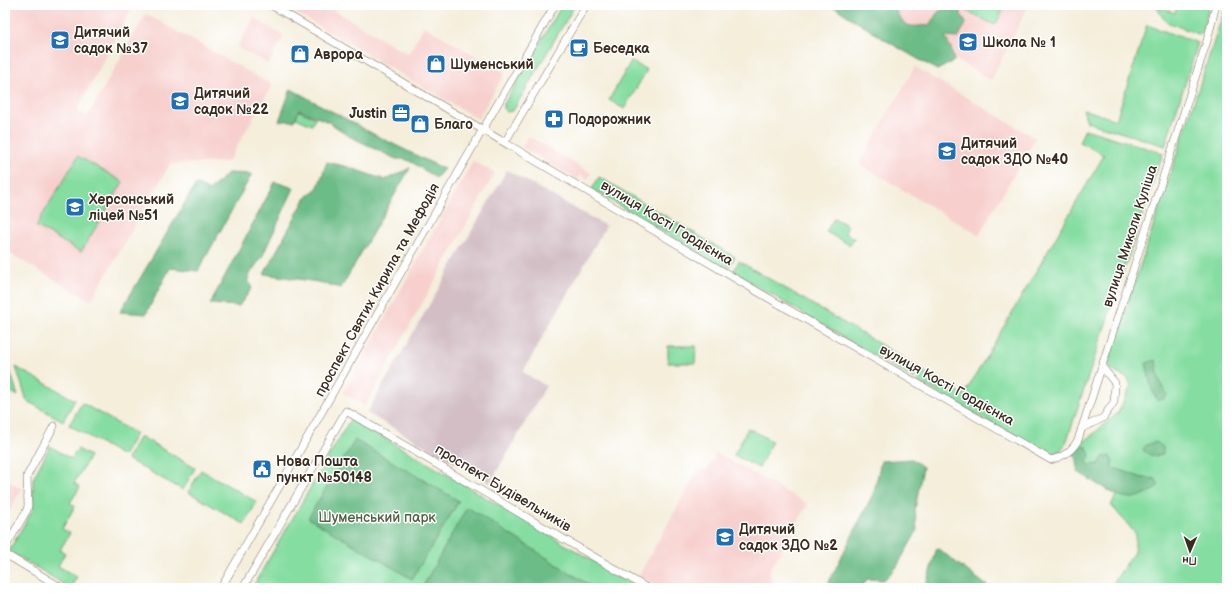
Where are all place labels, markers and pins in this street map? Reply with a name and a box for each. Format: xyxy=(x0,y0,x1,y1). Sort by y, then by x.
place label: Дитячий садок №37 xyxy=(74,24,148,57)
school or university icon: Дитячий садок №37 xyxy=(49,29,71,51)
school or university icon: Школа № 1 xyxy=(957,31,979,53)
place label: Школа № 1 xyxy=(982,34,1056,51)
cafe icon: Беседка xyxy=(568,37,590,59)
place label: Беседка xyxy=(593,40,650,57)
shop icon: Аврора xyxy=(289,43,311,65)
place label: Аврора xyxy=(313,46,364,63)
shop icon: Шуменський xyxy=(425,53,447,75)
place label: Шуменський xyxy=(450,56,533,73)
place label: Дитячий садок №22 xyxy=(194,85,269,118)
school or university icon: Дитячий садок №22 xyxy=(169,90,191,112)
office icon: Justin xyxy=(390,102,412,124)
place label: Justin xyxy=(349,105,387,122)
pharmacy icon: Подорожник xyxy=(543,108,565,130)
place label: Подорожник xyxy=(568,111,651,128)
shop icon: Благо xyxy=(409,113,431,135)
place label: Благо xyxy=(434,116,473,133)
place label: Дитячий садок ЗДО №40 xyxy=(961,135,1069,168)
school or university icon: Дитячий садок ЗДО №40 xyxy=(936,140,958,162)
place label: Херсонський ліцей №51 xyxy=(88,191,174,224)
school or university icon: Херсонський ліцей №51 xyxy=(64,196,86,218)
place label: Нова Пошта пункт №50148 xyxy=(276,453,372,486)
public building icon: Нова Пошта пункт №50148 xyxy=(251,458,273,480)
place label: Дитячий садок ЗДО №2 xyxy=(739,521,838,554)
school or university icon: Дитячий садок ЗДО №2 xyxy=(714,526,736,548)

